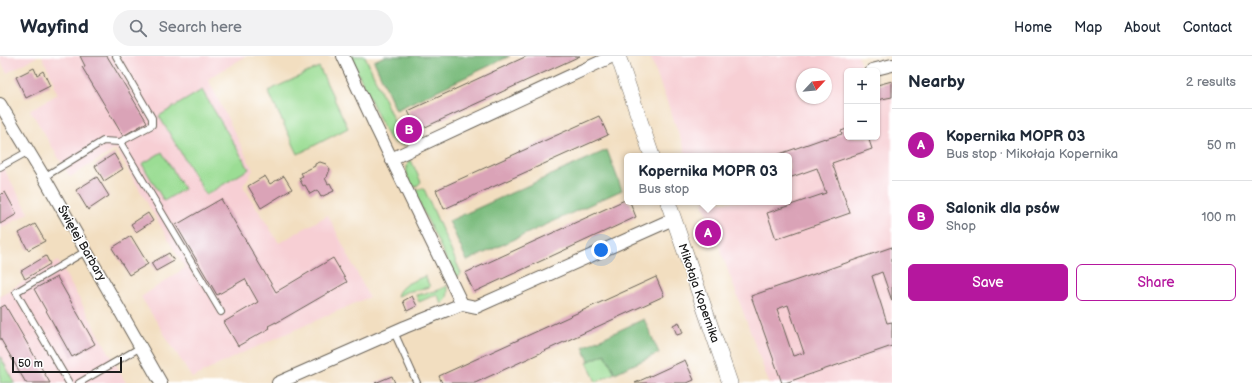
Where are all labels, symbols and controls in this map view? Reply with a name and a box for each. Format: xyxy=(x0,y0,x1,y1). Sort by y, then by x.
search box xyxy=(113,10,393,46)
text: Wayfind xyxy=(20,16,89,39)
icon: search xyxy=(127,17,149,39)
text: Search here xyxy=(159,18,242,37)
text: Home xyxy=(1014,19,1052,36)
text: Map xyxy=(1074,19,1102,36)
text: About xyxy=(1124,19,1161,36)
text: Contact xyxy=(1183,19,1232,36)
north arrow xyxy=(796,68,832,104)
map controls xyxy=(844,68,880,140)
button: + xyxy=(844,68,880,104)
text: Nearby xyxy=(908,72,965,92)
text: 2 results xyxy=(1186,74,1236,90)
button: − xyxy=(844,104,880,140)
pin: B xyxy=(396,115,422,145)
text: Kopernika MOPR 03 xyxy=(946,127,1085,146)
text: A xyxy=(917,137,925,153)
text: 50 m xyxy=(1207,137,1236,153)
text: Bus stop · Mikołaja Kopernika xyxy=(946,146,1118,162)
popup xyxy=(624,153,792,205)
text: Kopernika MOPR 03 xyxy=(638,162,778,181)
text: Bus stop xyxy=(638,181,689,197)
text: Salonik dla psów xyxy=(946,199,1060,218)
street label: Świętej Barbary xyxy=(54,202,111,284)
text: B xyxy=(916,209,926,225)
text: 100 m xyxy=(1201,209,1236,225)
pin: A xyxy=(695,218,721,248)
text: Shop xyxy=(946,218,976,234)
your location xyxy=(591,240,611,260)
street label: Mikołaja Kopernika xyxy=(675,242,723,345)
button: Save xyxy=(908,264,1068,301)
button: Share xyxy=(1076,264,1236,301)
scale bar xyxy=(12,355,122,374)
text: 50 m xyxy=(18,357,43,370)

